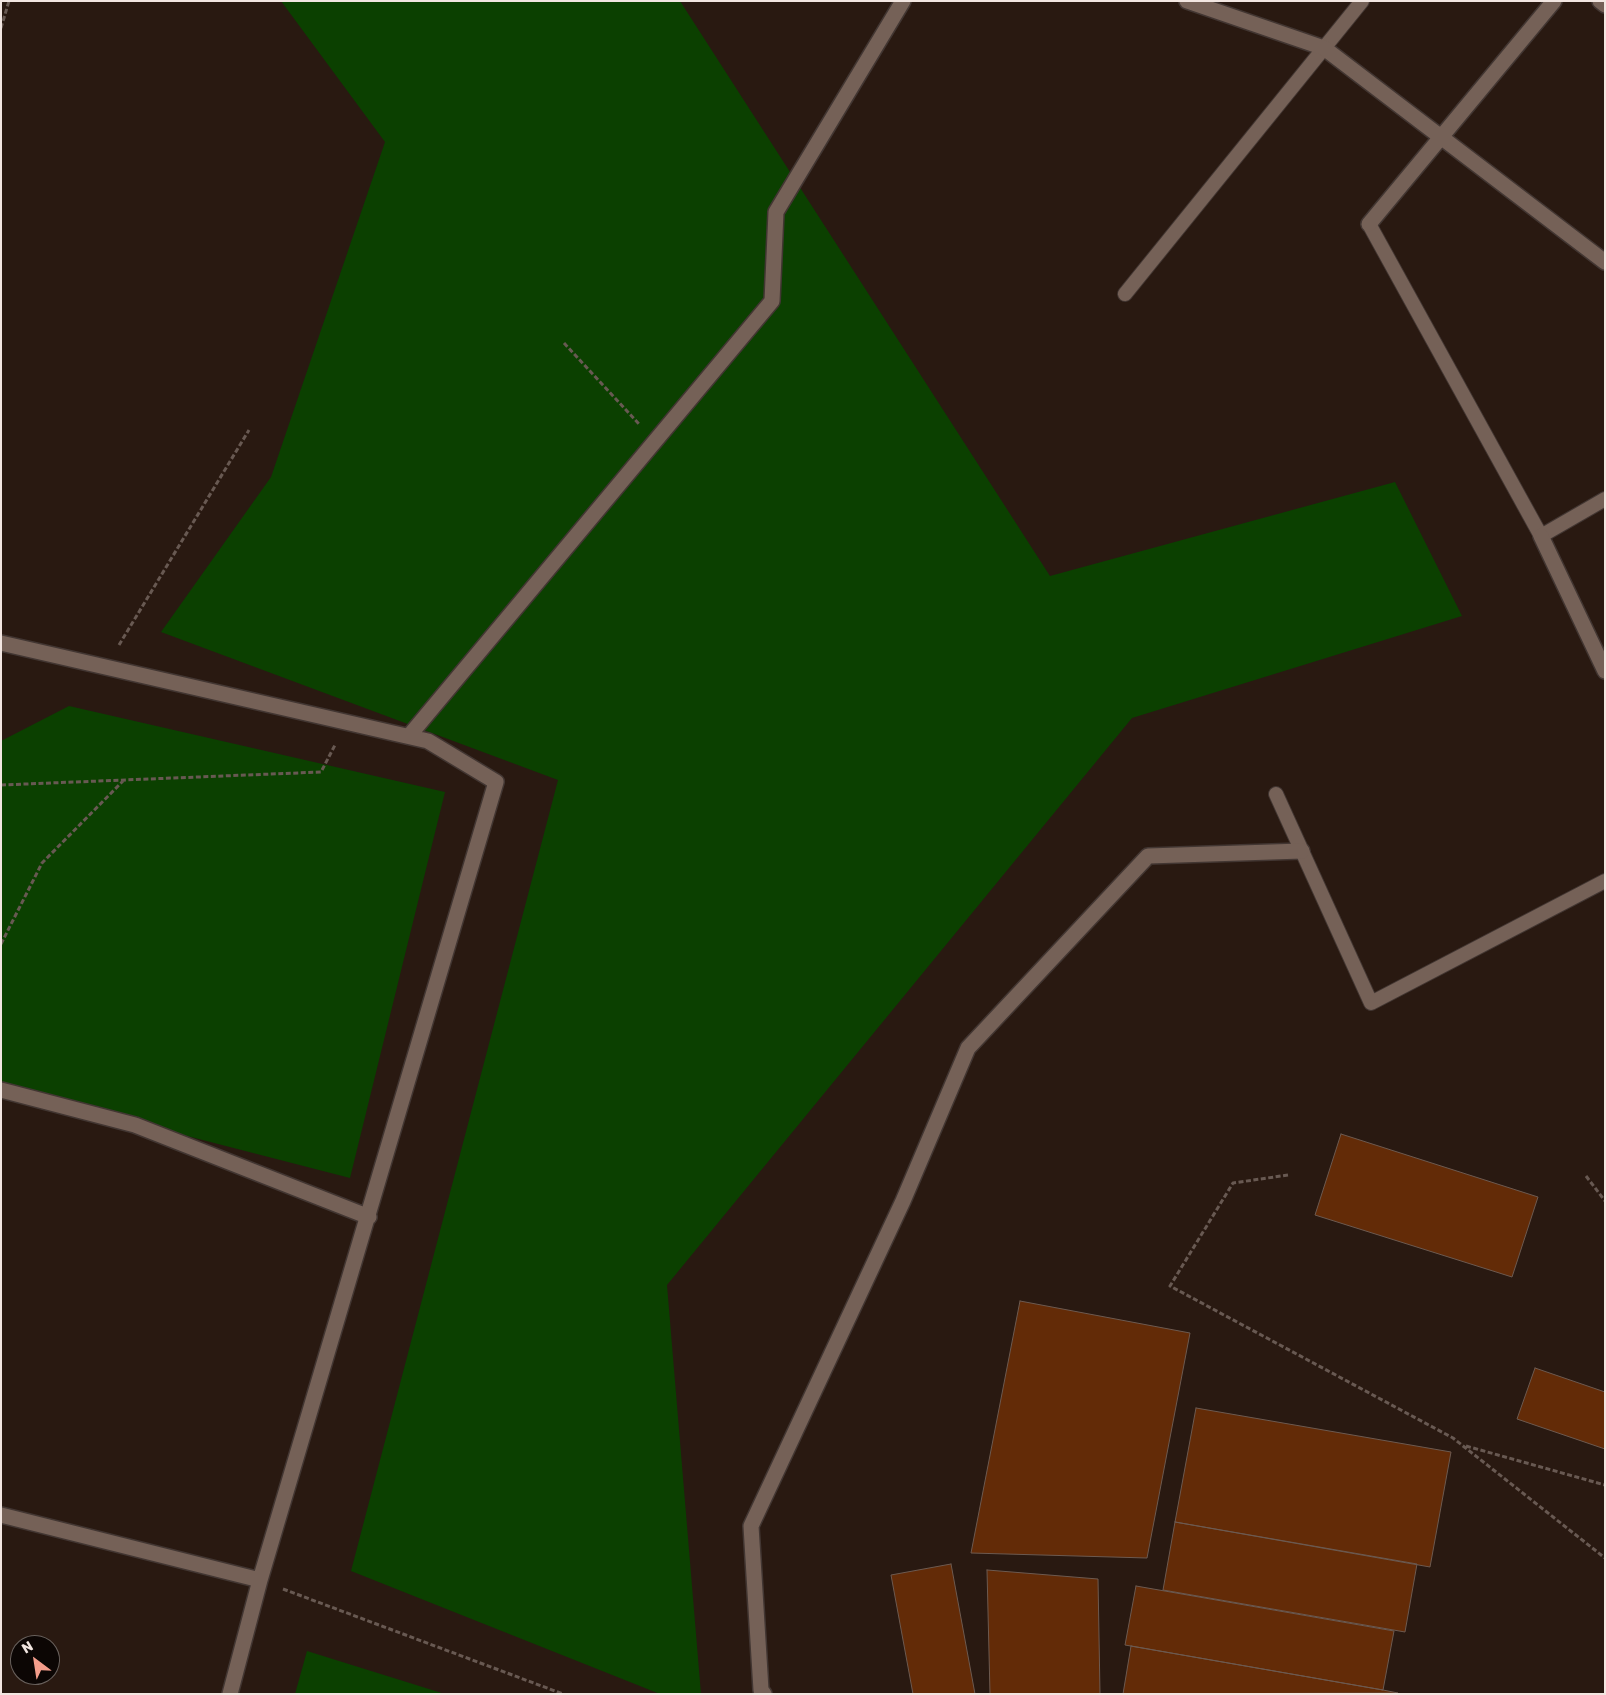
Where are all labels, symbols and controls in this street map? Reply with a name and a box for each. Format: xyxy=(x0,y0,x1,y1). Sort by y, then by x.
north arrow xyxy=(10,1635,60,1685)
text: N xyxy=(19,1638,36,1657)

